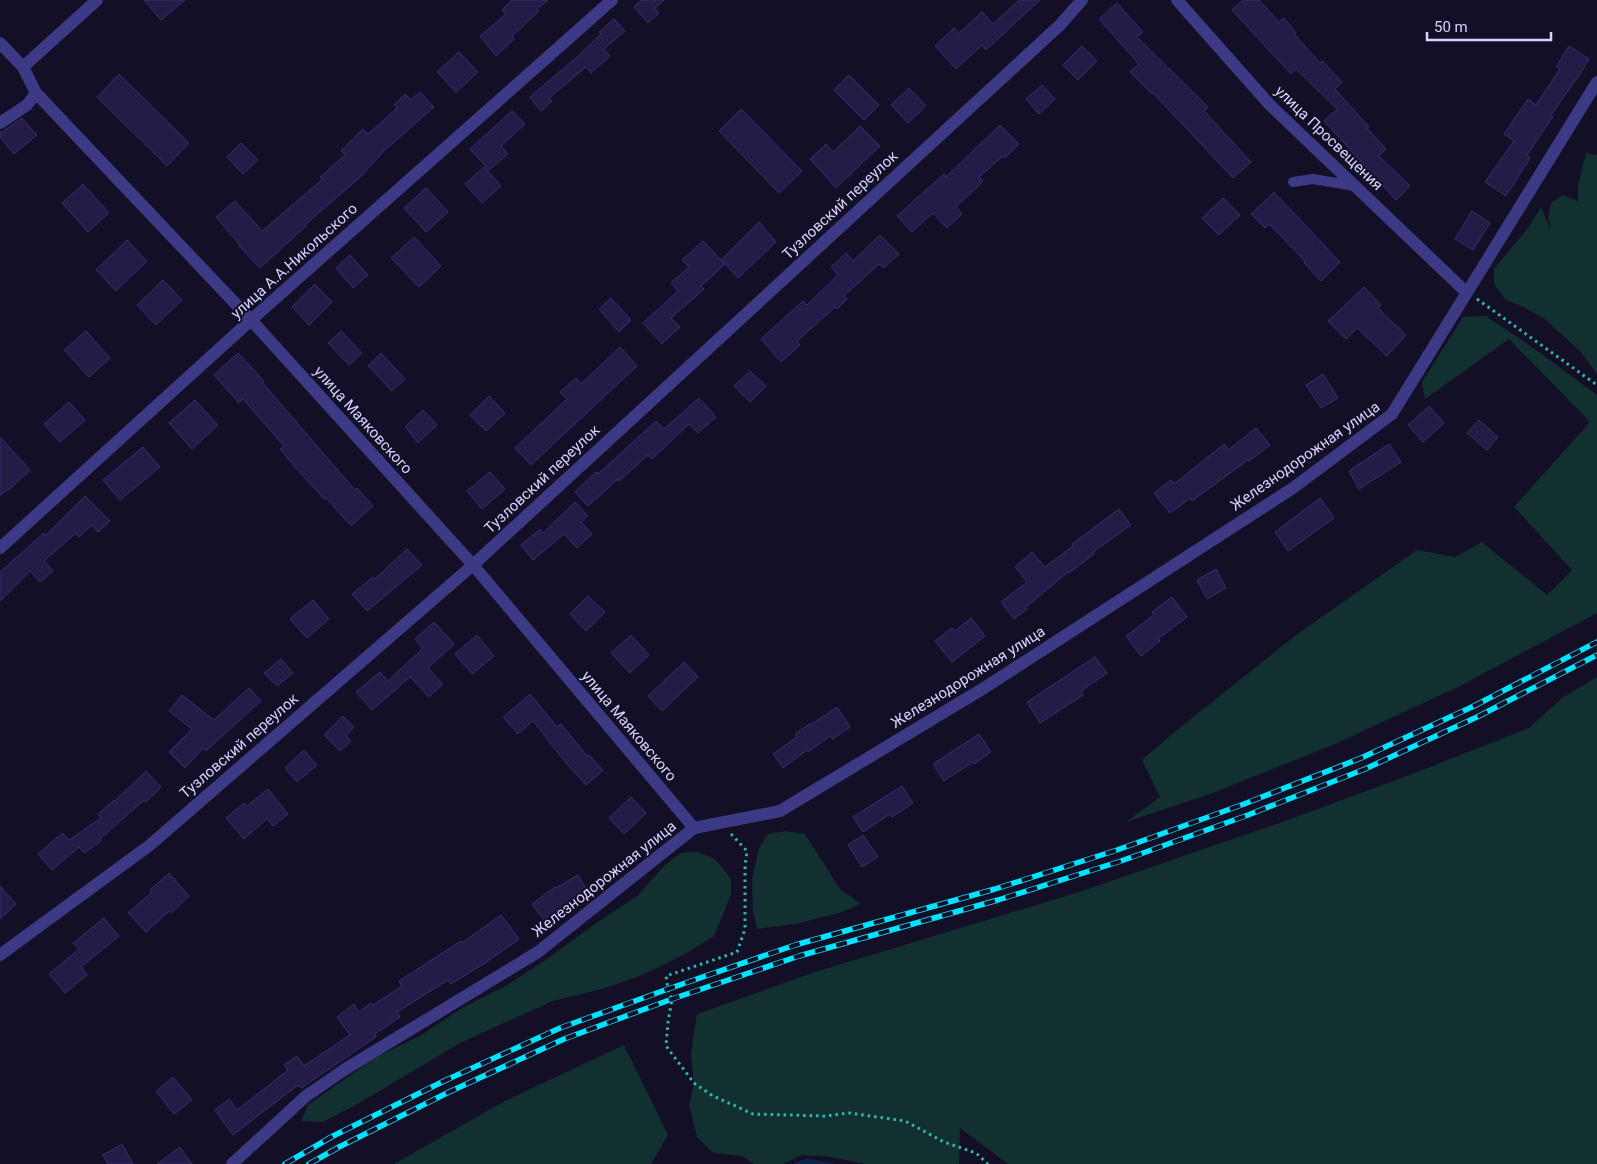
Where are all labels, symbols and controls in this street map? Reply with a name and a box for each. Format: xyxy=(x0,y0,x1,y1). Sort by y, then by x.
scale bar xyxy=(1427,10,1551,42)
text: 50 m xyxy=(1434,18,1468,36)
street label: улица Просвещения xyxy=(1271,82,1387,194)
street label: Тузловский переулок xyxy=(779,147,901,263)
street label: улица А.А.Никольского xyxy=(227,199,361,323)
street label: улица Маяковского xyxy=(310,362,416,478)
street label: Железнодорожная улица xyxy=(1227,398,1383,514)
street label: Тузловский переулок xyxy=(481,421,603,537)
street label: Железнодорожная улица xyxy=(888,622,1048,732)
street label: улица Маяковского xyxy=(578,667,680,785)
street label: Тузловский переулок xyxy=(176,690,302,802)
street label: Железнодорожная улица xyxy=(528,817,680,941)

